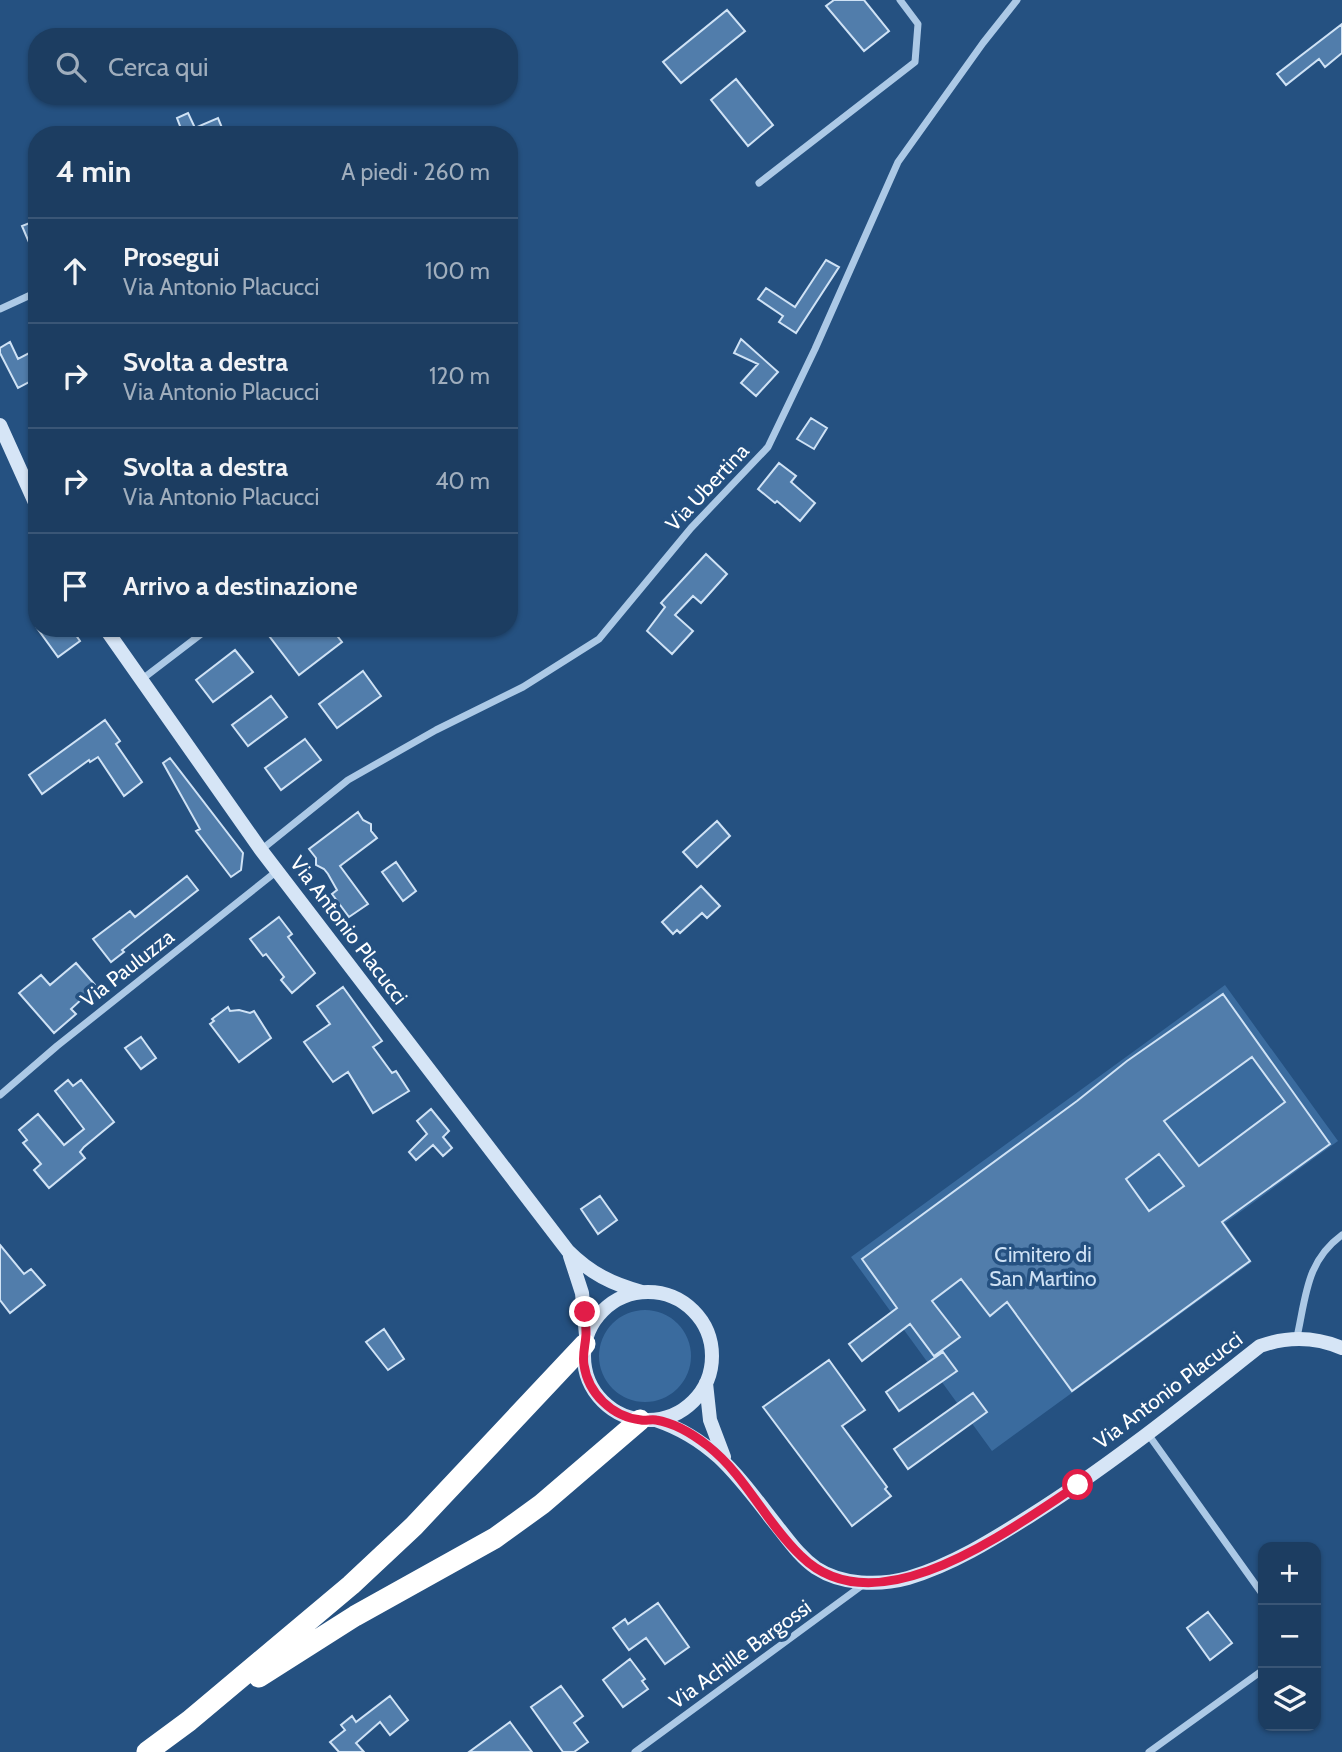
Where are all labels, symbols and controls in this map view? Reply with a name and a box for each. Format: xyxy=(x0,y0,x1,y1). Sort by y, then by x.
search box xyxy=(28,28,518,105)
icon: search xyxy=(52,48,90,86)
text: Cerca qui xyxy=(108,51,209,83)
text: 4 min xyxy=(56,153,131,190)
text: A piedi · 260 m xyxy=(341,158,490,186)
text: Prosegui xyxy=(123,241,219,273)
icon: ahead xyxy=(56,252,94,290)
text: 100 m xyxy=(425,257,490,285)
text: Via Antonio Placucci xyxy=(123,273,319,301)
text: Svolta a destra xyxy=(123,346,288,378)
icon: right xyxy=(56,357,94,395)
text: 120 m xyxy=(429,362,490,390)
text: Via Antonio Placucci xyxy=(123,378,319,406)
street label: Via Ubertina xyxy=(660,438,754,536)
text: Svolta a destra xyxy=(123,451,288,483)
icon: right xyxy=(56,462,94,500)
text: 40 m xyxy=(435,467,490,495)
text: Via Antonio Placucci xyxy=(123,483,319,511)
icon: arrive xyxy=(56,567,94,605)
text: Arrivo a destinazione xyxy=(123,570,358,602)
street label: Via Antonio Placucci xyxy=(285,851,413,1009)
street label: Via Pauluzza xyxy=(75,924,179,1012)
park label: Cimitero di San Martino xyxy=(989,1242,1097,1291)
route end xyxy=(569,1296,600,1327)
street label: Via Antonio Placucci xyxy=(1089,1326,1247,1454)
route start xyxy=(1062,1469,1093,1500)
map controls xyxy=(1258,1542,1321,1731)
button: + xyxy=(1258,1542,1321,1605)
street label: Via Achille Bargossi xyxy=(664,1594,816,1714)
button: − xyxy=(1258,1605,1321,1668)
button: layers xyxy=(1258,1668,1321,1731)

